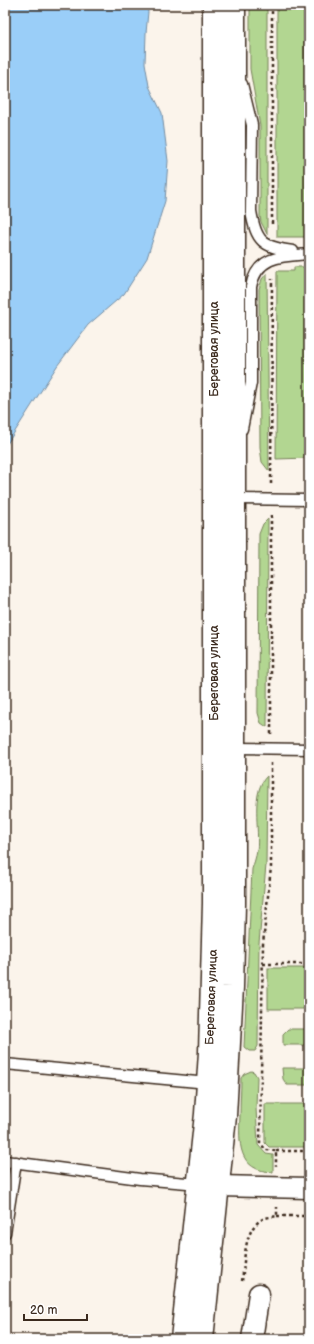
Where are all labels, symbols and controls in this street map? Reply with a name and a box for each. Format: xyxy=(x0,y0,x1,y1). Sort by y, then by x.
street label: Береговая улица xyxy=(207,301,222,397)
street label: Береговая улица xyxy=(207,625,222,721)
street label: Береговая улица xyxy=(202,949,221,1045)
scale bar xyxy=(24,1296,87,1322)
text: 20 m xyxy=(30,1303,57,1318)

